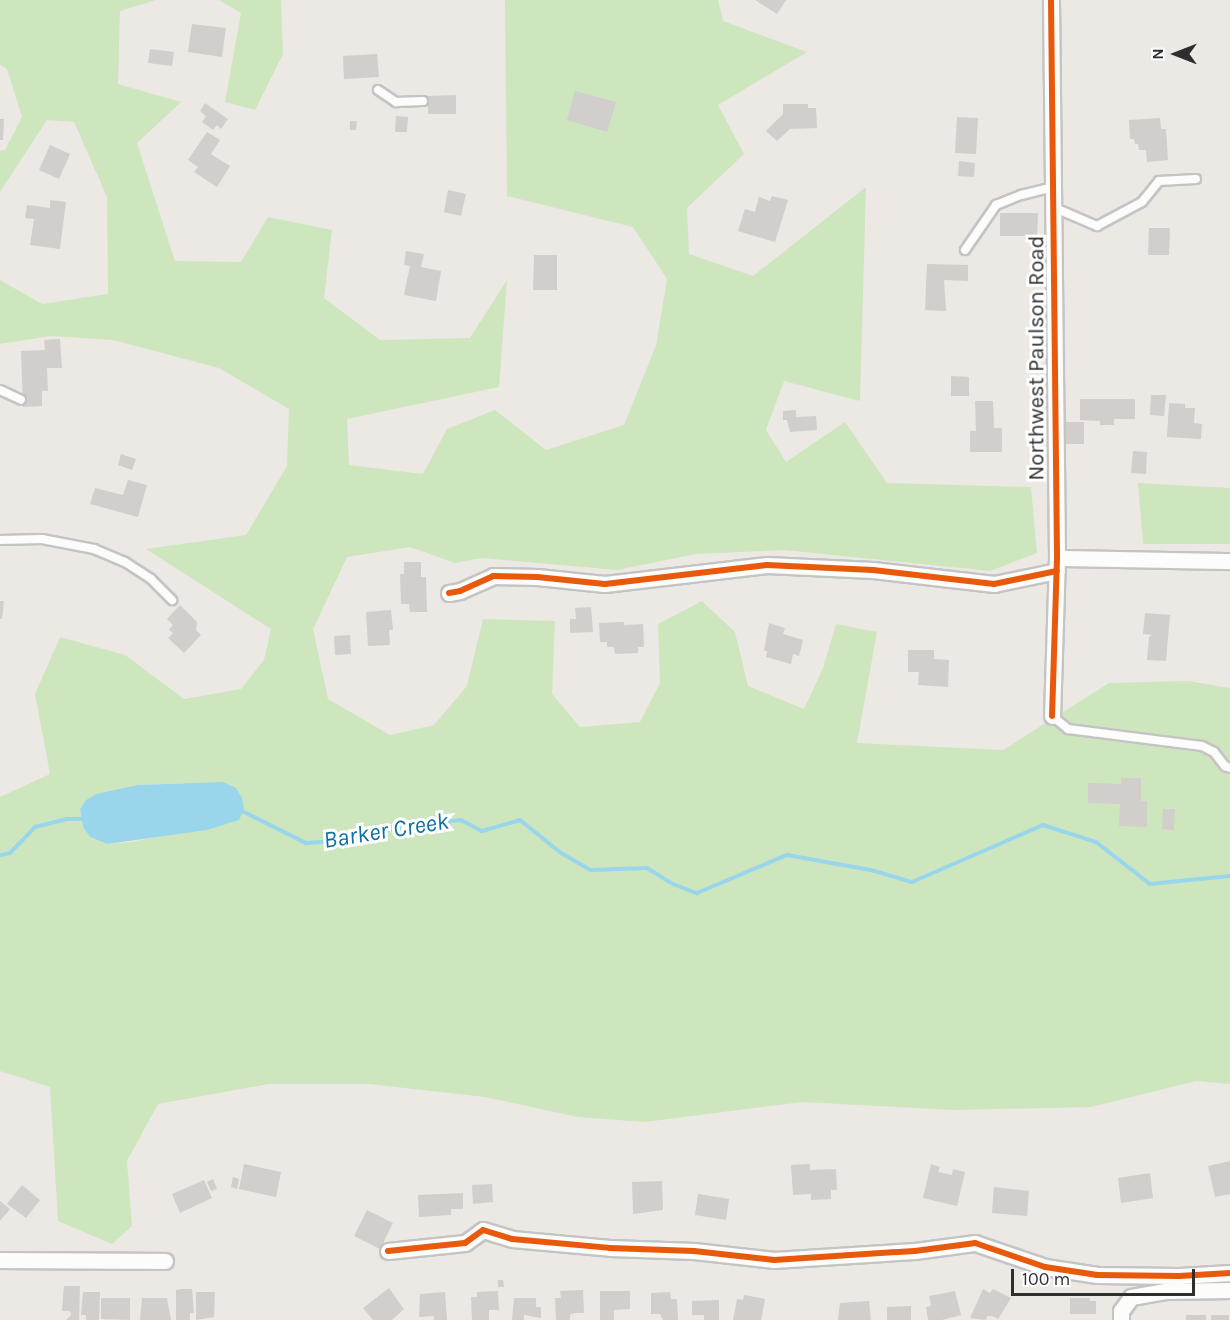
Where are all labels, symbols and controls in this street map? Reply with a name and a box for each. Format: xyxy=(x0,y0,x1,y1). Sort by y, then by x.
north arrow xyxy=(1146,24,1206,84)
text: N xyxy=(1148,48,1167,60)
street label: Northwest Paulson Road xyxy=(1024,235,1050,481)
water label: Barker Creek xyxy=(321,807,451,855)
scale bar xyxy=(1014,1257,1198,1295)
text: 100 m xyxy=(1022,1268,1070,1290)

